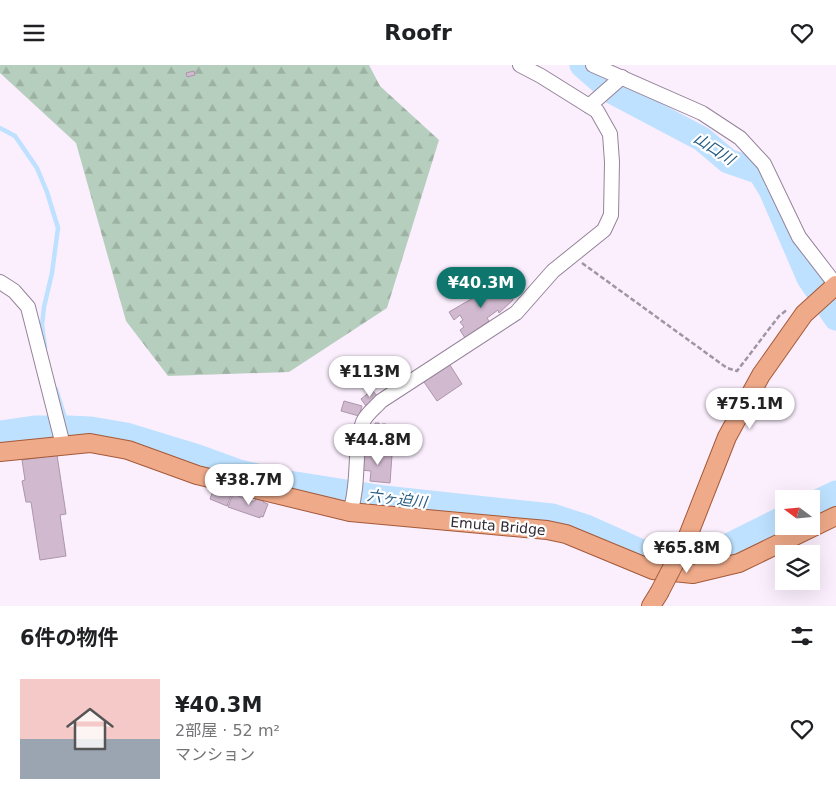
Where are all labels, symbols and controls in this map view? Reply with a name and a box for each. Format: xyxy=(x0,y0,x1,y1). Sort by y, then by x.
icon: menu xyxy=(20,19,48,47)
icon: heart xyxy=(788,19,816,47)
text: Roofr xyxy=(384,20,452,45)
water label: 山口川 xyxy=(690,129,739,170)
pin: ¥40.3M xyxy=(440,267,522,309)
text: ¥40.3M xyxy=(448,273,514,292)
pin: ¥113M xyxy=(335,355,405,398)
text: ¥113M xyxy=(340,362,400,381)
pin: ¥75.1M xyxy=(709,387,791,430)
text: ¥75.1M xyxy=(717,394,783,413)
pin: ¥44.8M xyxy=(337,423,419,466)
text: ¥44.8M xyxy=(345,430,411,449)
pin: ¥38.7M xyxy=(208,463,290,506)
text: ¥38.7M xyxy=(216,470,282,489)
water label: 六ヶ迫川 xyxy=(366,486,430,512)
north arrow xyxy=(775,490,820,535)
map controls xyxy=(775,490,820,590)
street label: Emuta Bridge xyxy=(450,514,546,538)
pin: ¥65.8M xyxy=(646,531,728,574)
text: ¥65.8M xyxy=(654,538,720,557)
button: layers xyxy=(775,545,820,590)
icon: filters xyxy=(788,622,816,650)
text: 6件の物件 xyxy=(20,626,119,650)
text: ¥40.3M xyxy=(175,693,262,717)
icon: home xyxy=(60,699,120,759)
icon: heart xyxy=(788,715,816,743)
text: 2部屋 · 52 m² xyxy=(175,721,280,740)
text: マンション xyxy=(175,745,255,764)

